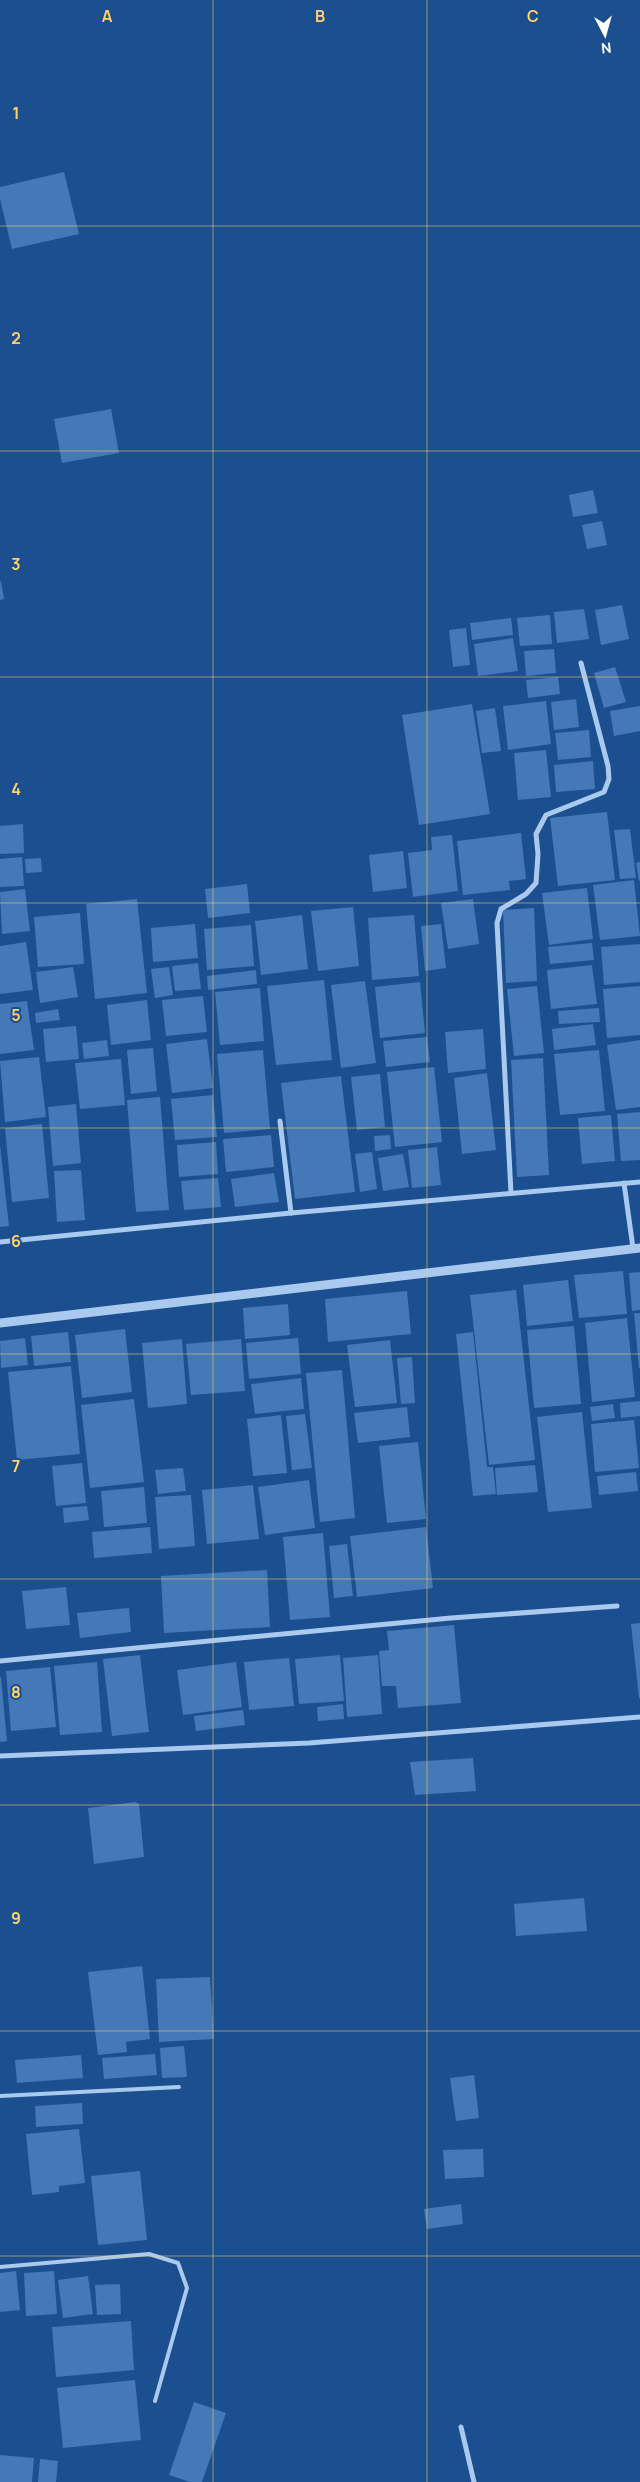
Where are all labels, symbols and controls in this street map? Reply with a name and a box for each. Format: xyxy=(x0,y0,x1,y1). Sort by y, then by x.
text: A xyxy=(102,5,113,27)
text: B xyxy=(315,5,325,27)
text: C xyxy=(527,5,539,27)
north arrow xyxy=(580,10,630,60)
text: N xyxy=(600,38,612,58)
text: 1 xyxy=(12,102,20,124)
text: 2 xyxy=(11,327,21,349)
text: 3 xyxy=(11,553,21,575)
text: 4 xyxy=(11,778,21,800)
text: 5 xyxy=(11,1004,21,1026)
text: 6 xyxy=(11,1230,21,1252)
text: 7 xyxy=(12,1455,20,1477)
text: 8 xyxy=(11,1681,21,1703)
text: 9 xyxy=(11,1907,21,1929)

